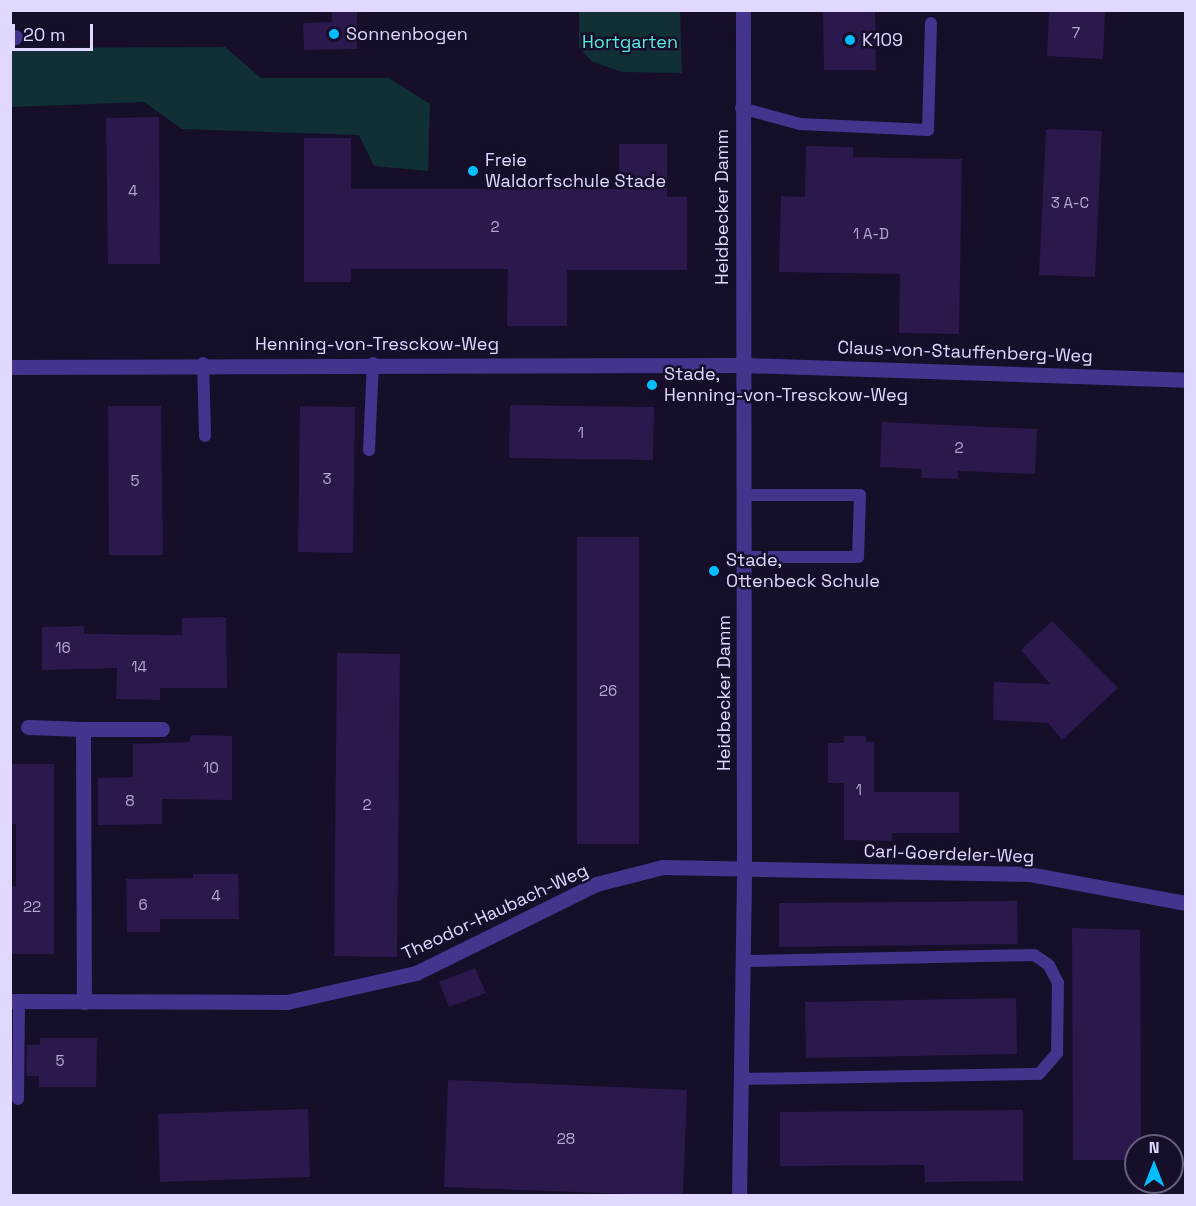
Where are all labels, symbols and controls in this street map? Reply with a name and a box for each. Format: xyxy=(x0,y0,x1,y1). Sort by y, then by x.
scale bar xyxy=(15,12,96,50)
text: 20 m xyxy=(23,23,66,46)
place label: Sonnenbogen xyxy=(346,23,468,45)
house number: 7 xyxy=(1072,24,1080,42)
marker: Sonnenbogen xyxy=(327,27,341,41)
place label: K109 xyxy=(862,29,903,51)
park label: Hortgarten xyxy=(582,31,678,53)
marker: K109 xyxy=(843,33,857,47)
street label: Heidbecker Damm xyxy=(711,129,733,285)
place label: Freie Waldorfschule Stade xyxy=(485,150,666,192)
marker: Freie Waldorfschule Stade xyxy=(466,164,480,178)
house number: 4 xyxy=(128,182,138,200)
house number: 3 A-C xyxy=(1051,194,1089,212)
house number: 2 xyxy=(490,218,500,236)
house number: 1 A-D xyxy=(853,225,889,243)
street label: Henning-von-Tresckow-Weg xyxy=(255,333,499,355)
street label: Claus-von-Stauffenberg-Weg xyxy=(837,337,1093,367)
place label: Stade, Henning-von-Tresckow-Weg xyxy=(664,364,908,406)
marker: Stade, Henning-von-Tresckow-Weg xyxy=(645,378,659,392)
house number: 1 xyxy=(578,424,584,442)
house number: 2 xyxy=(954,439,964,457)
house number: 3 xyxy=(322,470,332,488)
house number: 5 xyxy=(131,472,139,490)
place label: Stade, Ottenbeck Schule xyxy=(726,550,880,592)
marker: Stade, Ottenbeck Schule xyxy=(707,564,721,578)
street label: Heidbecker Damm xyxy=(713,615,735,771)
house number: 16 xyxy=(55,639,71,657)
house number: 14 xyxy=(131,658,147,676)
house number: 26 xyxy=(599,682,617,700)
house number: 10 xyxy=(203,759,219,777)
house number: 1 xyxy=(856,781,862,799)
house number: 8 xyxy=(125,792,135,810)
house number: 2 xyxy=(362,796,372,814)
street label: Carl-Goerdeler-Weg xyxy=(863,840,1035,868)
street label: Theodor-Haubach-Weg xyxy=(399,859,591,965)
house number: 4 xyxy=(211,887,221,905)
house number: 6 xyxy=(138,896,148,914)
house number: 22 xyxy=(23,898,41,916)
house number: 5 xyxy=(56,1052,64,1070)
house number: 28 xyxy=(557,1130,575,1148)
north arrow xyxy=(1124,1134,1184,1194)
text: N xyxy=(1149,1137,1159,1158)

